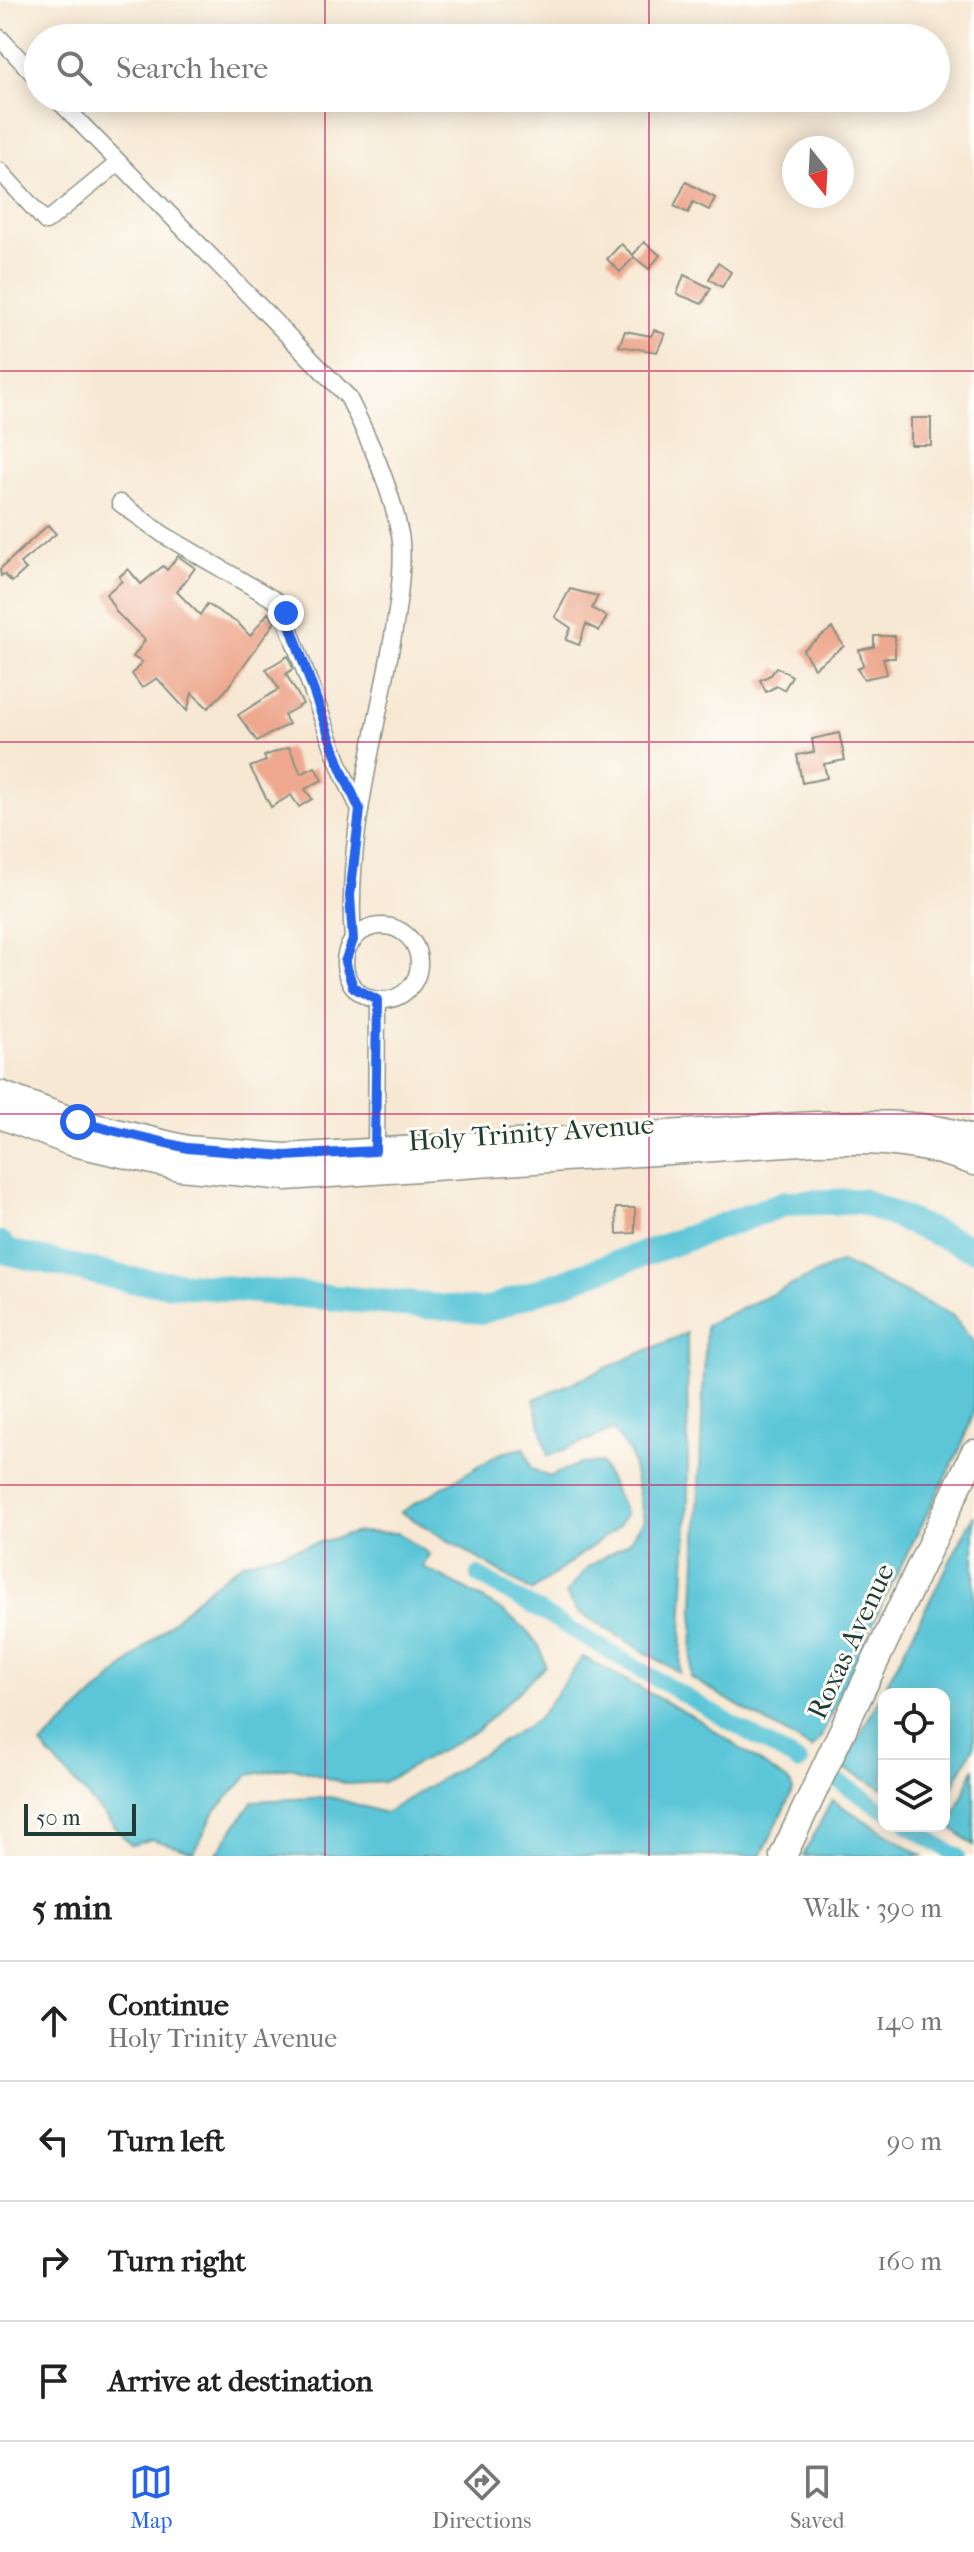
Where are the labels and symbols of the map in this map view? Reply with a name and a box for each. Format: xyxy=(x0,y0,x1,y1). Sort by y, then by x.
north arrow xyxy=(782,136,854,208)
route end xyxy=(268,595,304,631)
route start xyxy=(60,1104,96,1140)
street label: Holy Trinity Avenue xyxy=(407,1107,655,1158)
street label: Roxas Avenue xyxy=(800,1558,901,1724)
scale bar xyxy=(24,1800,136,1836)

